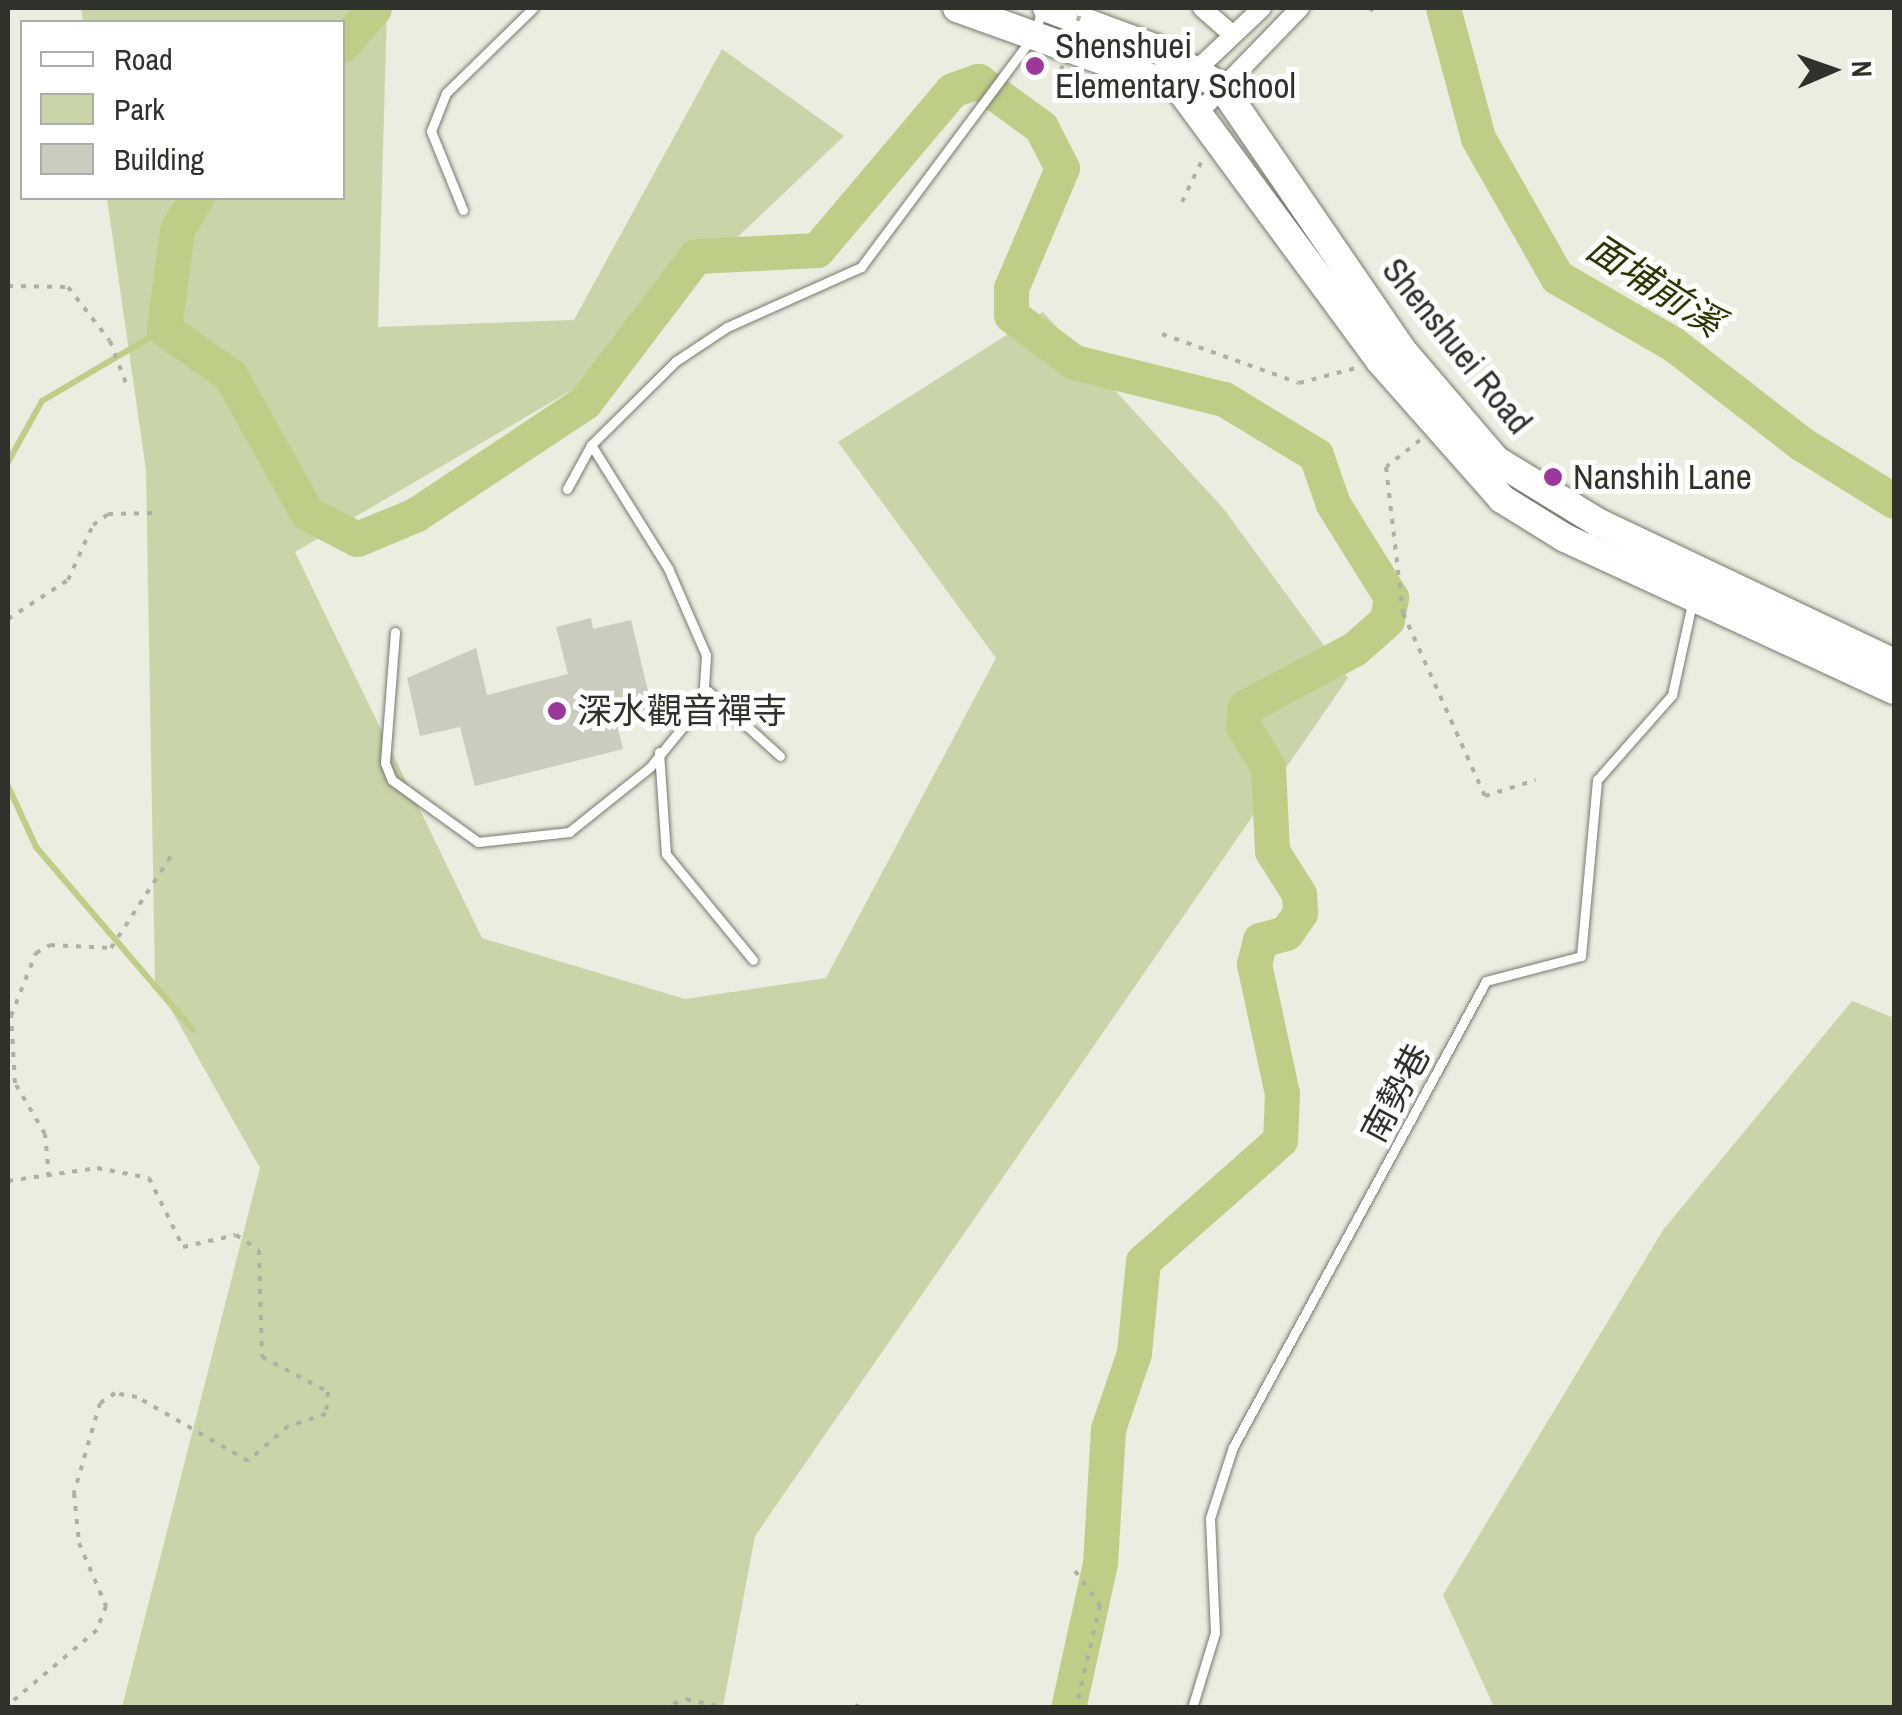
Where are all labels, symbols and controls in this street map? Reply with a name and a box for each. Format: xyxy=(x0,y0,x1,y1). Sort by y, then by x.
legend xyxy=(20,20,345,200)
north arrow xyxy=(1782,20,1882,120)
place label: Shenshuei Elementary School xyxy=(1055,25,1296,107)
text: Road xyxy=(114,39,173,79)
marker: Shenshuei Elementary School xyxy=(1024,55,1046,77)
text: N xyxy=(1843,60,1881,78)
text: Park xyxy=(114,89,165,129)
text: Building xyxy=(114,139,204,179)
water label: 面埔前溪 xyxy=(1579,224,1731,346)
street label: Shenshuei Road xyxy=(1373,250,1541,442)
place label: Nanshih Lane xyxy=(1573,456,1752,498)
marker: Nanshih Lane xyxy=(1542,466,1564,488)
place label: 深水觀音禪寺 xyxy=(577,690,787,732)
marker: 深水觀音禪寺 xyxy=(546,700,568,722)
street label: 南勢巷 xyxy=(1353,1037,1439,1149)

